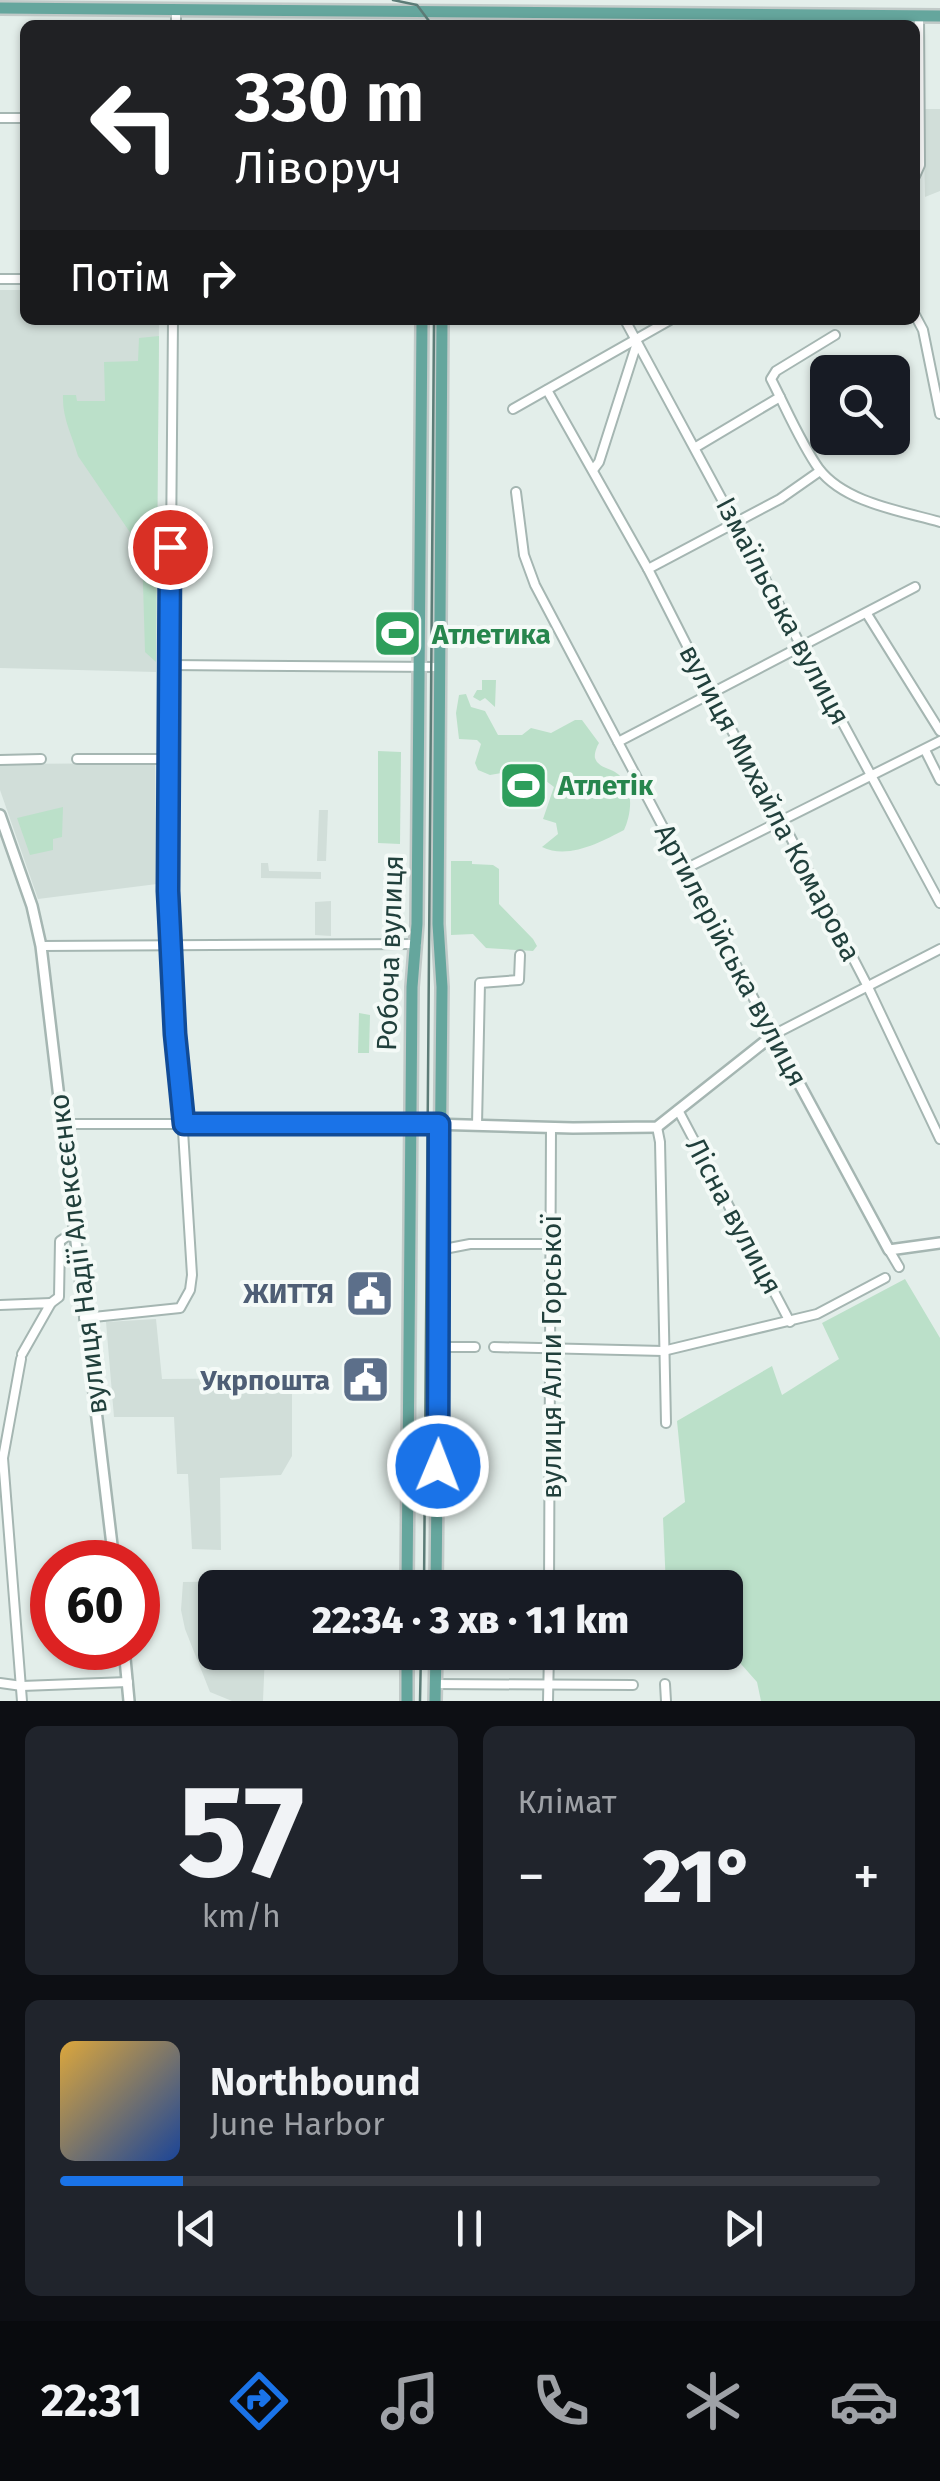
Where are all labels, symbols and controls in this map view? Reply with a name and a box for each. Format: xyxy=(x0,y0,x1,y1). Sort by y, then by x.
text: 330 m xyxy=(235,56,425,140)
icon: left xyxy=(70,60,200,190)
text: Ліворуч xyxy=(235,141,402,195)
icon: right xyxy=(190,250,245,305)
text: Потім xyxy=(70,255,170,301)
map controls xyxy=(810,355,910,455)
button: search xyxy=(810,355,910,455)
street label: Ізмаїльська вулиця xyxy=(709,492,857,730)
pin xyxy=(128,505,213,590)
icon: arrive xyxy=(143,520,198,575)
sports icon: Атлетика xyxy=(371,608,423,660)
place label: Атлетика xyxy=(431,618,551,651)
street label: вулиця Михайла Комарова xyxy=(672,639,868,967)
sports icon: Атлетік xyxy=(497,759,549,811)
place label: Атлетік xyxy=(557,769,654,802)
street label: Артилерійська вулиця xyxy=(648,818,814,1092)
street label: Робоча вулиця xyxy=(370,854,410,1052)
street label: вулиця Надії Алексєєнко xyxy=(42,1092,114,1416)
street label: Лісна вулиця xyxy=(679,1132,789,1300)
street label: вулиця Алли Горської xyxy=(535,1214,568,1499)
public building icon: ЖИТТЯ xyxy=(343,1267,395,1319)
place label: ЖИТТЯ xyxy=(242,1277,334,1310)
public building icon: Укрпошта xyxy=(339,1354,391,1406)
place label: Укрпошта xyxy=(200,1364,330,1397)
position arrow xyxy=(386,1414,490,1518)
speed limit sign: 60 xyxy=(30,1540,160,1670)
text: 22:34 · 3 хв · 1.1 km xyxy=(312,1597,629,1643)
text: 57 xyxy=(178,1754,305,1910)
text: Клімат xyxy=(518,1783,616,1821)
text: 21° xyxy=(643,1832,755,1922)
text: − xyxy=(518,1844,545,1910)
text: + xyxy=(853,1844,880,1910)
text: km/h xyxy=(202,1897,281,1935)
text: Northbound xyxy=(210,2059,421,2105)
text: June Harbor xyxy=(210,2105,385,2143)
icon: previous xyxy=(169,2201,224,2256)
icon: pause xyxy=(442,2201,497,2256)
icon: next xyxy=(716,2201,771,2256)
icon: directions xyxy=(224,2366,294,2436)
icon: music xyxy=(375,2366,445,2436)
icon: phone xyxy=(526,2366,596,2436)
icon: climate xyxy=(678,2366,748,2436)
icon: car xyxy=(829,2366,899,2436)
text: 22:31 xyxy=(41,2374,142,2428)

